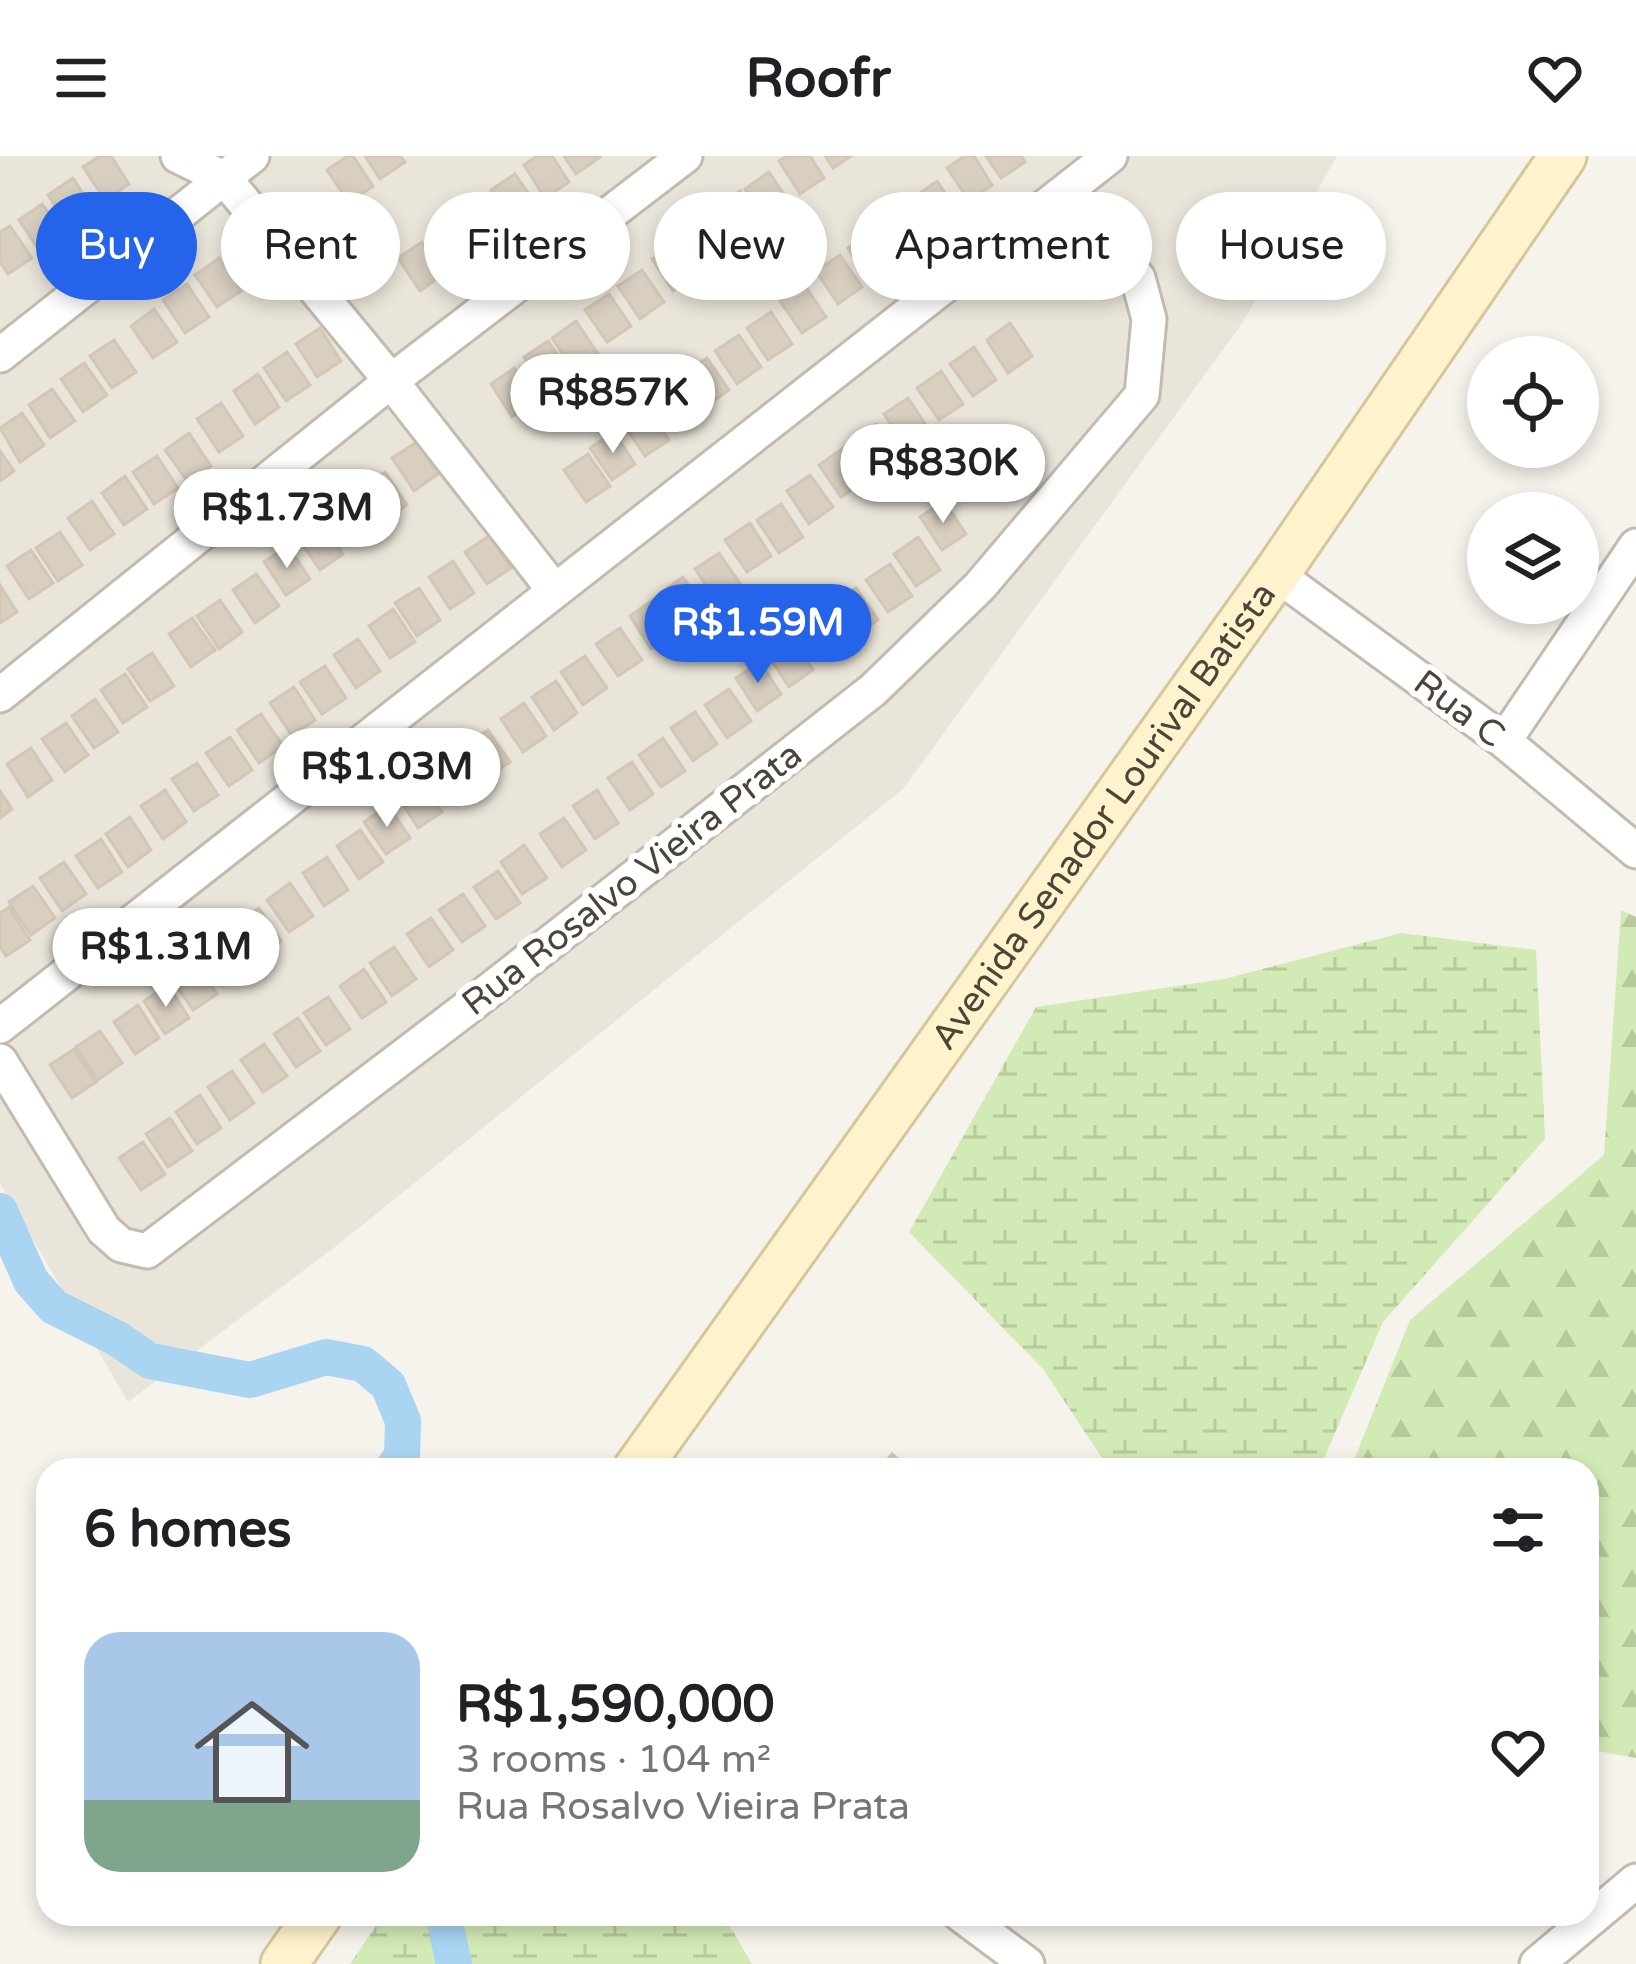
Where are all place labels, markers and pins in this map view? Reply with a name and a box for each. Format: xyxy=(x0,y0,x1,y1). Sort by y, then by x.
pin: R$857K xyxy=(515,354,711,456)
pin: R$830K xyxy=(845,424,1041,526)
pin: R$1.73M xyxy=(176,469,398,571)
pin: R$1.59M xyxy=(647,584,869,686)
pin: R$1.03M xyxy=(276,728,498,830)
pin: R$1.31M xyxy=(55,908,277,1010)

